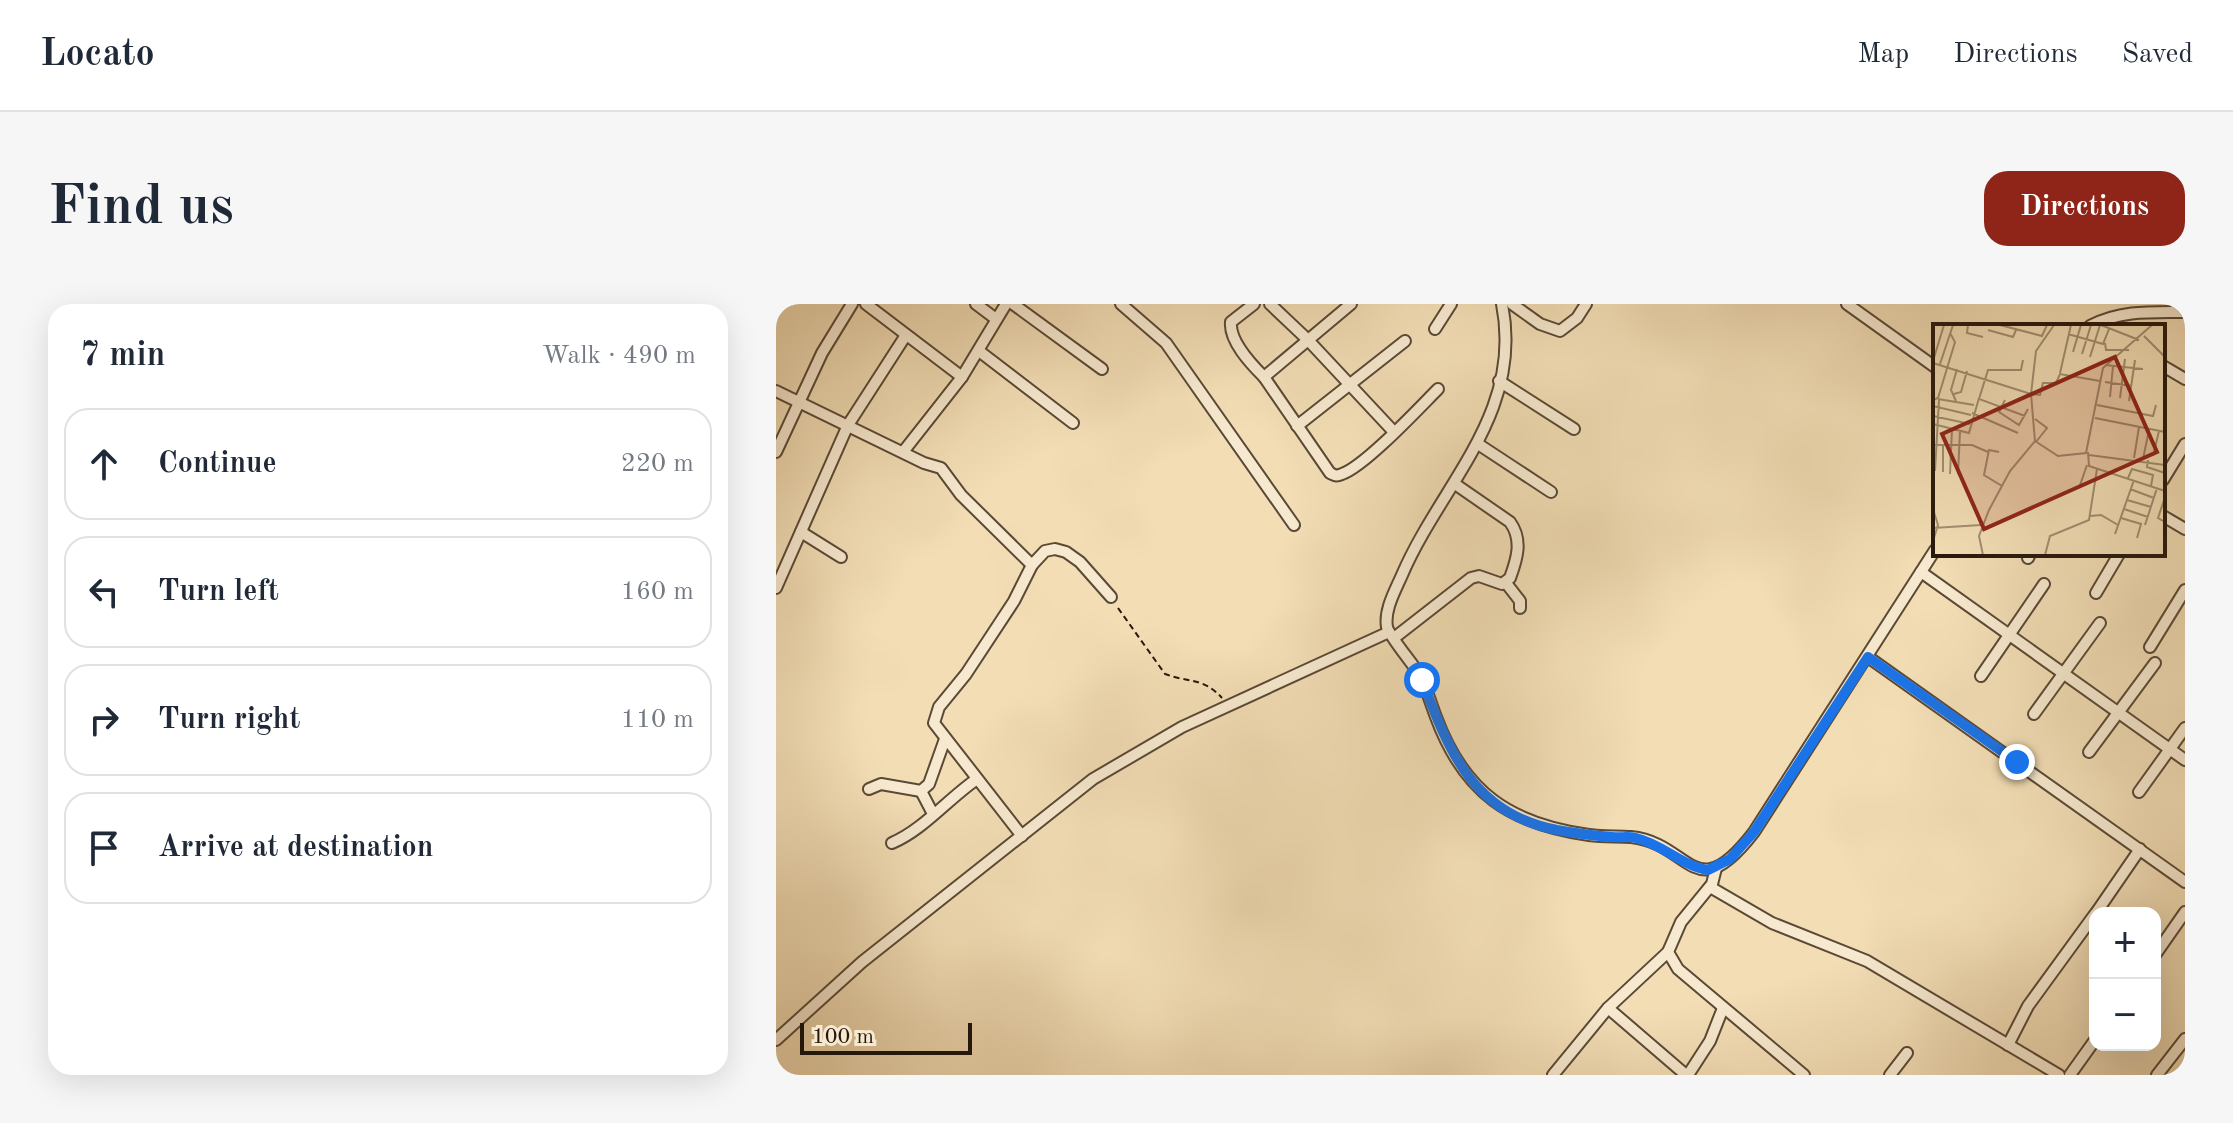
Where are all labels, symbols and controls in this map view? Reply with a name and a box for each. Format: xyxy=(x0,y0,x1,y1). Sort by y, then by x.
text: Locato xyxy=(40,36,155,74)
text: Map xyxy=(1857,41,1909,69)
text: Directions xyxy=(1953,41,2078,69)
text: Saved xyxy=(2122,41,2193,69)
button: Directions xyxy=(1984,171,2185,246)
text: Find us xyxy=(48,180,234,236)
inset map xyxy=(1933,324,2165,556)
text: 7 min xyxy=(80,339,165,373)
text: Walk · 490 m xyxy=(542,343,696,369)
icon: ahead xyxy=(82,442,126,486)
text: Continue xyxy=(158,449,277,479)
text: 220 m xyxy=(621,451,694,477)
icon: left xyxy=(82,570,126,614)
text: Turn left xyxy=(158,577,279,607)
text: 160 m xyxy=(621,579,694,605)
route start xyxy=(1404,662,1440,698)
icon: right xyxy=(82,698,126,742)
text: Turn right xyxy=(158,705,300,735)
text: 110 m xyxy=(621,707,694,733)
route end xyxy=(1999,744,2035,780)
icon: arrive xyxy=(82,826,126,870)
text: Arrive at destination xyxy=(158,833,433,863)
map controls xyxy=(2089,907,2161,1051)
button: + xyxy=(2089,907,2161,979)
button: − xyxy=(2089,979,2161,1051)
scale bar xyxy=(800,1019,972,1055)
text: 100 m xyxy=(812,1026,874,1048)

